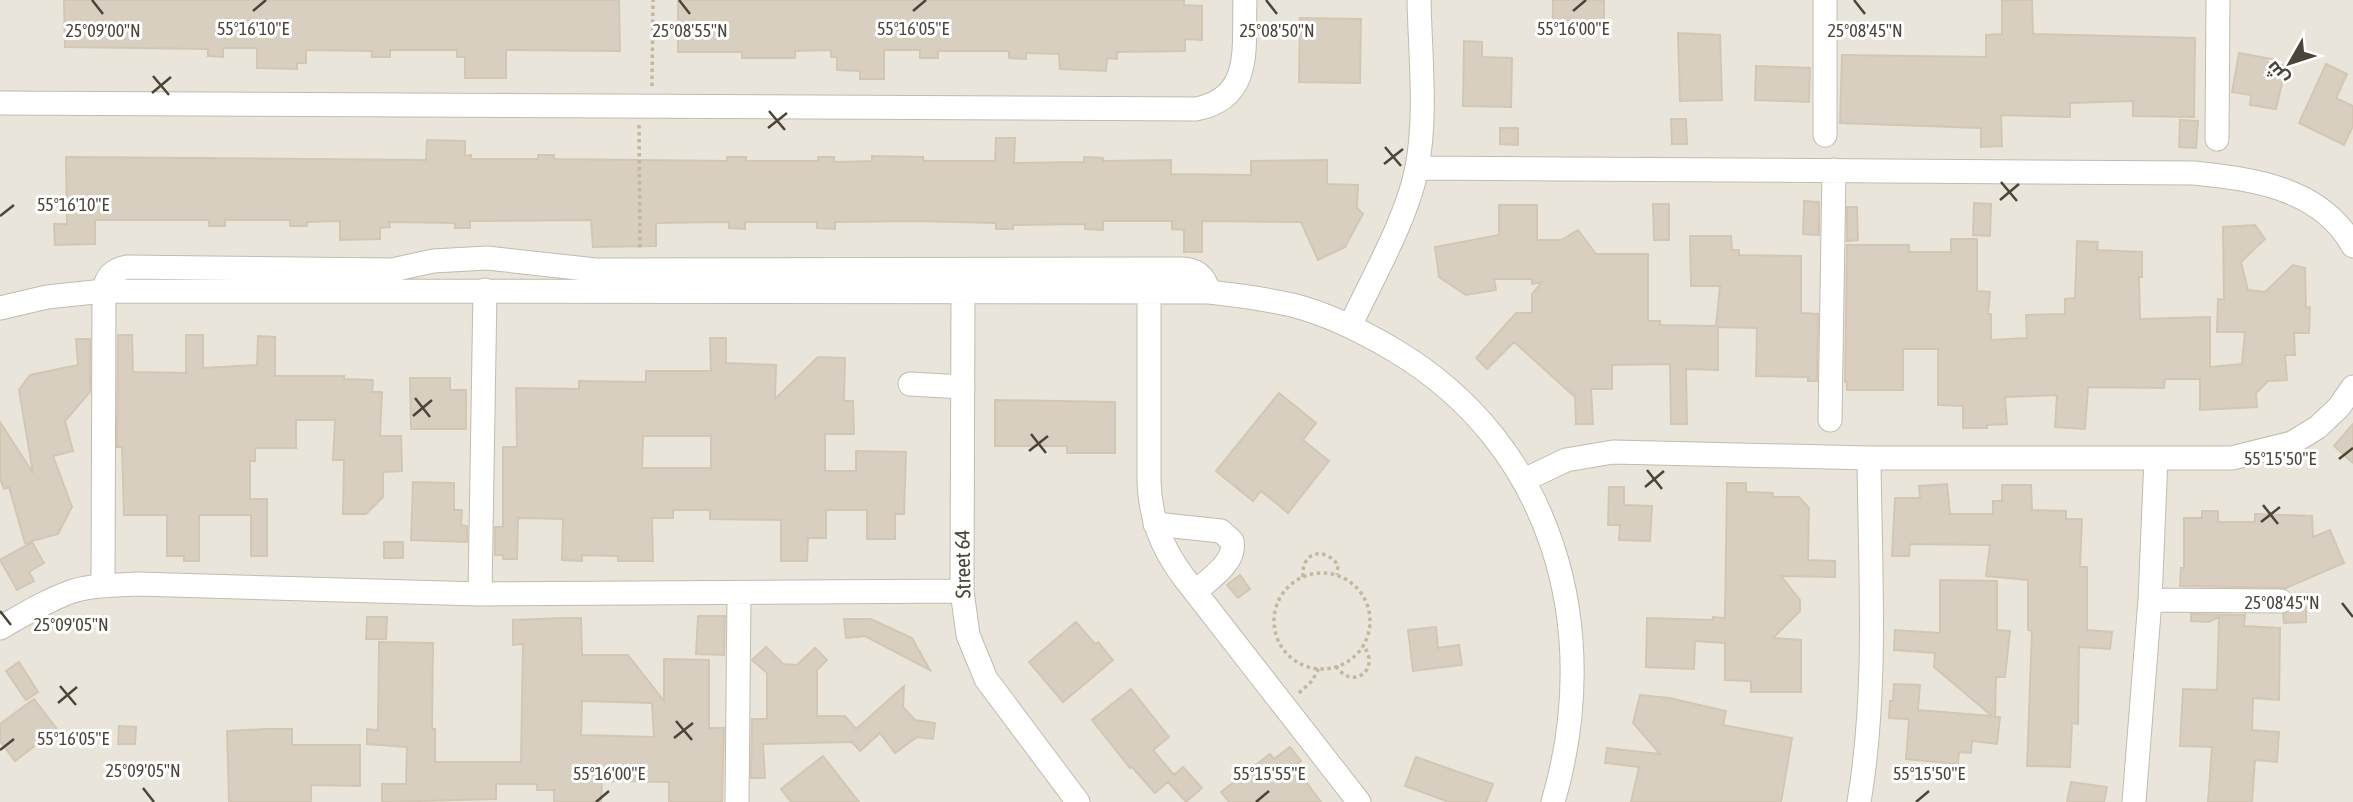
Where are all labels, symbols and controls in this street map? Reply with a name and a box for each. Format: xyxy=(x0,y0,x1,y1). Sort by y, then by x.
text: 55°16'10"E xyxy=(217,18,289,39)
text: 55°16'05"E xyxy=(877,18,949,39)
text: 55°16'00"E xyxy=(1537,18,1609,39)
text: 25°09'00"N xyxy=(65,20,141,41)
text: 25°08'55"N xyxy=(652,20,728,41)
text: 25°08'50"N xyxy=(1239,20,1315,41)
text: 25°08'45"N xyxy=(1827,20,1903,41)
north arrow xyxy=(2255,28,2325,98)
text: ش xyxy=(2261,57,2294,90)
text: 55°16'10"E xyxy=(37,194,109,215)
text: 55°15'50"E xyxy=(2244,448,2316,469)
street label: Street 64 xyxy=(949,529,975,599)
text: 25°08'45"N xyxy=(2244,592,2320,613)
text: 25°09'05"N xyxy=(33,614,109,635)
text: 55°16'05"E xyxy=(37,728,109,749)
text: 25°09'05"N xyxy=(105,760,181,781)
text: 55°16'00"E xyxy=(573,763,645,784)
text: 55°15'55"E xyxy=(1233,763,1305,784)
text: 55°15'50"E xyxy=(1893,763,1965,784)

